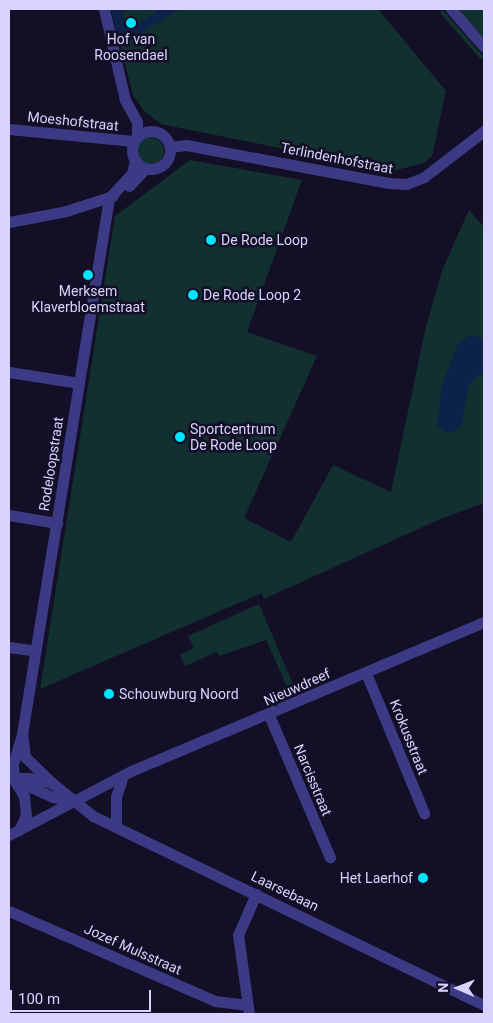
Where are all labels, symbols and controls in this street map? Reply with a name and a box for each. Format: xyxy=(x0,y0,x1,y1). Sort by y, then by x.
marker: Hof van Roosendael xyxy=(125,17,137,29)
place label: Hof van Roosendael xyxy=(94,31,168,64)
street label: Moeshofstraat xyxy=(27,108,119,134)
street label: Terlindenhofstraat xyxy=(279,139,395,177)
place label: De Rode Loop xyxy=(221,232,308,248)
marker: De Rode Loop xyxy=(205,234,217,246)
marker: Merksem Klaverbloemstraat xyxy=(82,269,94,281)
place label: Merksem Klaverbloemstraat xyxy=(31,283,145,316)
place label: De Rode Loop 2 xyxy=(203,287,301,303)
marker: De Rode Loop 2 xyxy=(187,289,199,301)
street label: Rodeloopstraat xyxy=(35,416,67,512)
place label: Sportcentrum De Rode Loop xyxy=(190,421,277,454)
marker: Sportcentrum De Rode Loop xyxy=(174,431,186,443)
street label: Nieuwdreef xyxy=(261,665,333,709)
place label: Schouwburg Noord xyxy=(119,686,239,702)
marker: Schouwburg Noord xyxy=(103,688,115,700)
street label: Krokusstraat xyxy=(386,697,432,777)
street label: Narcisstraat xyxy=(290,742,336,818)
street label: Laarsebaan xyxy=(249,867,321,915)
place label: Het Laerhof xyxy=(340,870,413,886)
marker: Het Laerhof xyxy=(417,872,429,884)
street label: Jozef Mulsstraat xyxy=(82,920,184,978)
north arrow xyxy=(433,963,483,1013)
scale bar xyxy=(12,980,154,1012)
text: N xyxy=(435,983,451,993)
text: 100 m xyxy=(18,990,60,1008)

